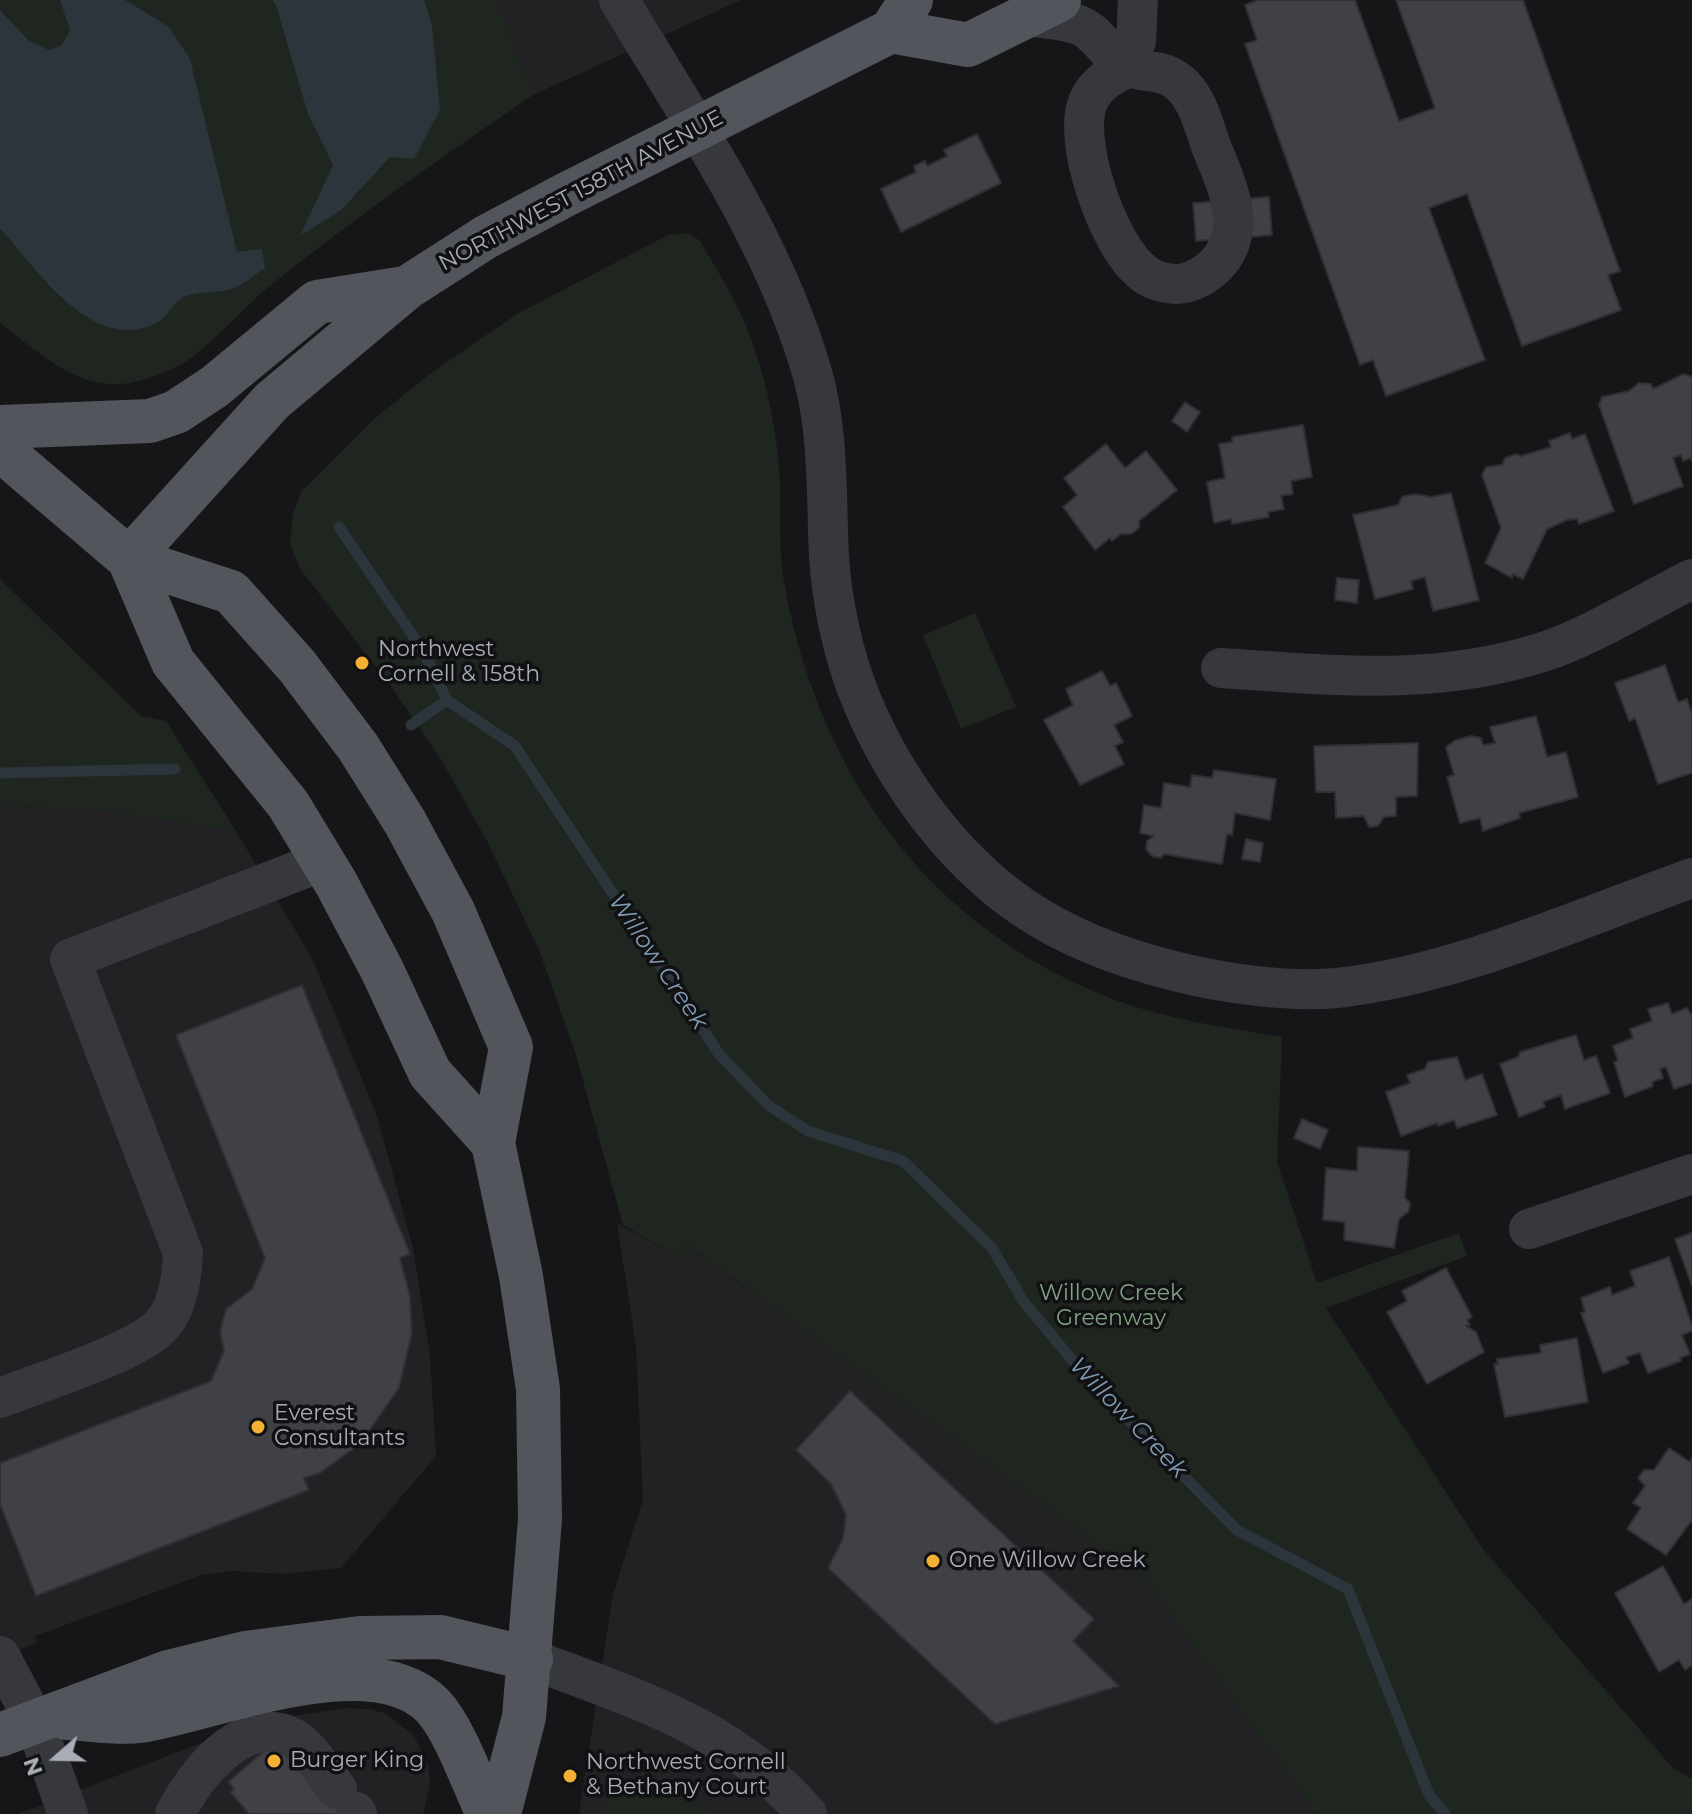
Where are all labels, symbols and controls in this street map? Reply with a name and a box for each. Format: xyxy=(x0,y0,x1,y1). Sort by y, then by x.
street label: NORTHWEST 158TH AVENUE xyxy=(434,105,728,277)
place label: Northwest Cornell & 158th xyxy=(378,637,540,688)
marker: Northwest Cornell & 158th xyxy=(353,654,371,672)
water label: Willow Creek xyxy=(602,889,714,1035)
park label: Willow Creek Greenway xyxy=(1039,1281,1183,1332)
water label: Willow Creek xyxy=(1063,1352,1193,1484)
place label: Everest Consultants xyxy=(274,1401,405,1452)
marker: Everest Consultants xyxy=(249,1418,267,1436)
place label: One Willow Creek xyxy=(949,1548,1146,1574)
marker: One Willow Creek xyxy=(924,1552,942,1570)
north arrow xyxy=(16,1718,96,1798)
place label: Burger King xyxy=(290,1748,424,1774)
place label: Northwest Cornell & Bethany Court xyxy=(586,1750,786,1802)
marker: Burger King xyxy=(265,1752,283,1770)
text: N xyxy=(17,1753,49,1779)
marker: Northwest Cornell & Bethany Court xyxy=(561,1767,579,1785)

